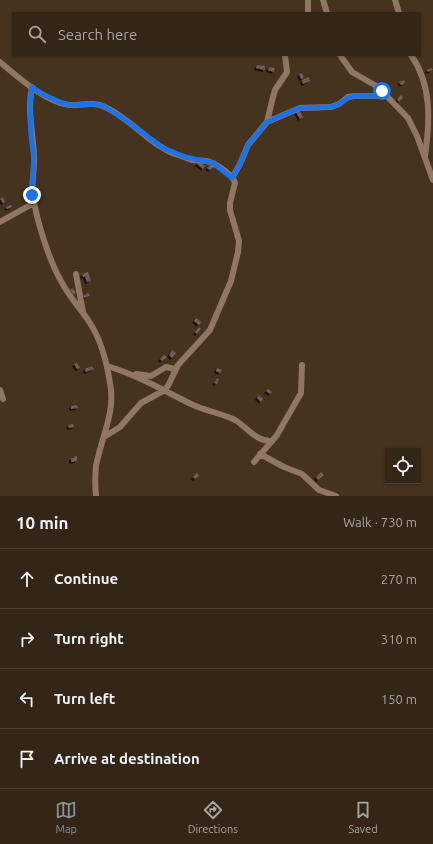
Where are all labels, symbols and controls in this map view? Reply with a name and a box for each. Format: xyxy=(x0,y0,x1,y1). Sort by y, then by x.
search box xyxy=(12,12,421,56)
icon: search xyxy=(26,23,48,45)
text: Search here xyxy=(58,26,137,43)
route start xyxy=(373,82,391,100)
route end xyxy=(23,186,41,204)
map controls xyxy=(385,448,421,484)
button: locate xyxy=(385,448,421,484)
text: 10 min xyxy=(16,513,69,532)
text: Walk · 730 m xyxy=(343,515,417,529)
icon: ahead xyxy=(16,568,38,590)
text: Continue xyxy=(54,570,118,587)
text: 270 m xyxy=(381,572,417,586)
icon: right xyxy=(16,628,38,650)
text: Turn right xyxy=(54,630,124,647)
text: 310 m xyxy=(381,632,417,646)
icon: left xyxy=(16,688,38,710)
text: Turn left xyxy=(54,690,115,707)
text: 150 m xyxy=(381,692,417,706)
icon: arrive xyxy=(16,748,38,770)
text: Arrive at destination xyxy=(54,750,200,767)
tab: Map xyxy=(55,799,77,835)
tab: Directions xyxy=(188,799,238,835)
tab: Saved xyxy=(348,799,378,835)

